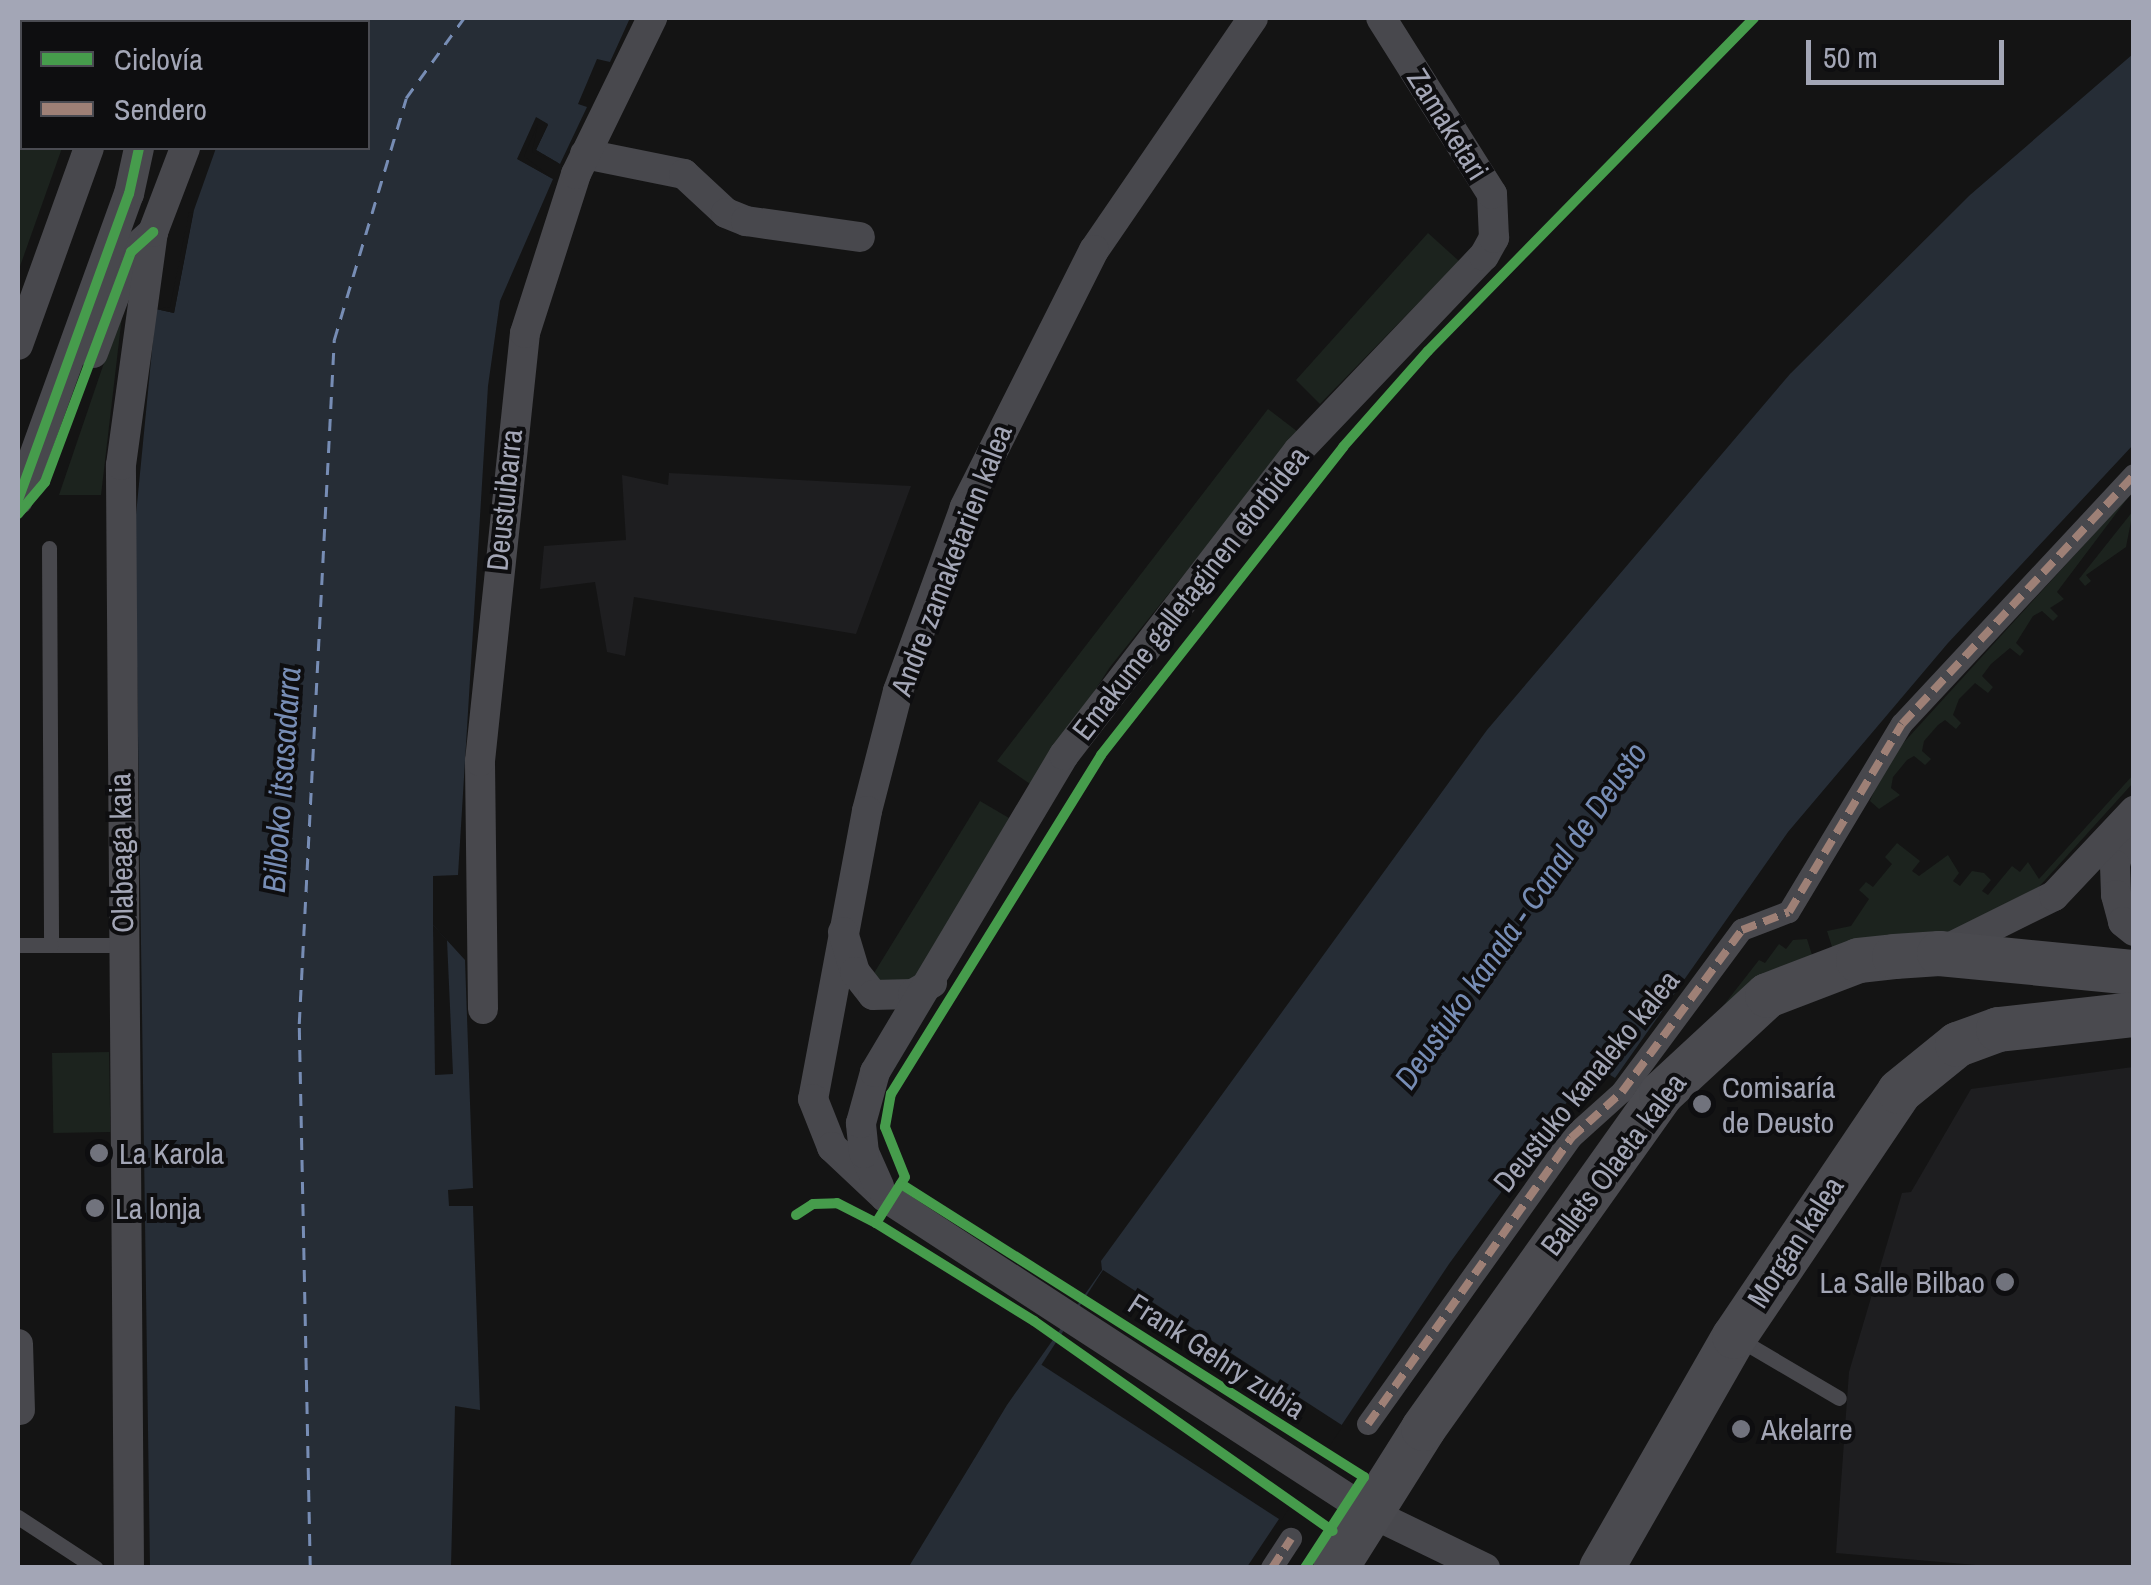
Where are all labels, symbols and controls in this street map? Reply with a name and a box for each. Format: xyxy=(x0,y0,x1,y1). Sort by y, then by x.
legend xyxy=(20,20,370,150)
scale bar xyxy=(1811,20,2008,82)
text: 50 m xyxy=(1823,37,1878,77)
text: Ciclovía xyxy=(114,39,203,79)
street label: Zamaketari xyxy=(1400,62,1496,186)
text: Sendero xyxy=(114,89,207,129)
street label: Andre zamaketarien kalea xyxy=(883,420,1019,700)
street label: Deustuibarra xyxy=(479,427,529,573)
street label: Emakume galletaginen etorbidea xyxy=(1064,439,1316,747)
water label: Bilboko itsasadarra xyxy=(255,666,309,894)
water label: Deustuko kanala - Canal de Deusto xyxy=(1386,735,1656,1097)
street label: Olabeaga kaia xyxy=(102,773,140,933)
street label: Deustuko kanaleko kalea xyxy=(1486,963,1686,1199)
street label: Ballets Olaeta kalea xyxy=(1533,1066,1693,1262)
place label: Comisaría de Deusto xyxy=(1722,1069,1835,1140)
marker: Comisaría de Deusto xyxy=(1691,1093,1713,1115)
place label: La Karola xyxy=(119,1135,224,1171)
marker: La Karola xyxy=(88,1142,110,1164)
street label: Morgan kalea xyxy=(1739,1170,1851,1314)
place label: La lonja xyxy=(115,1190,201,1226)
marker: La lonja xyxy=(84,1197,106,1219)
place label: La Salle Bilbao xyxy=(1820,1264,1985,1300)
marker: La Salle Bilbao xyxy=(1994,1271,2016,1293)
street label: Frank Gehry zubia xyxy=(1122,1285,1312,1427)
place label: Akelarre xyxy=(1761,1411,1853,1447)
marker: Akelarre xyxy=(1730,1418,1752,1440)

